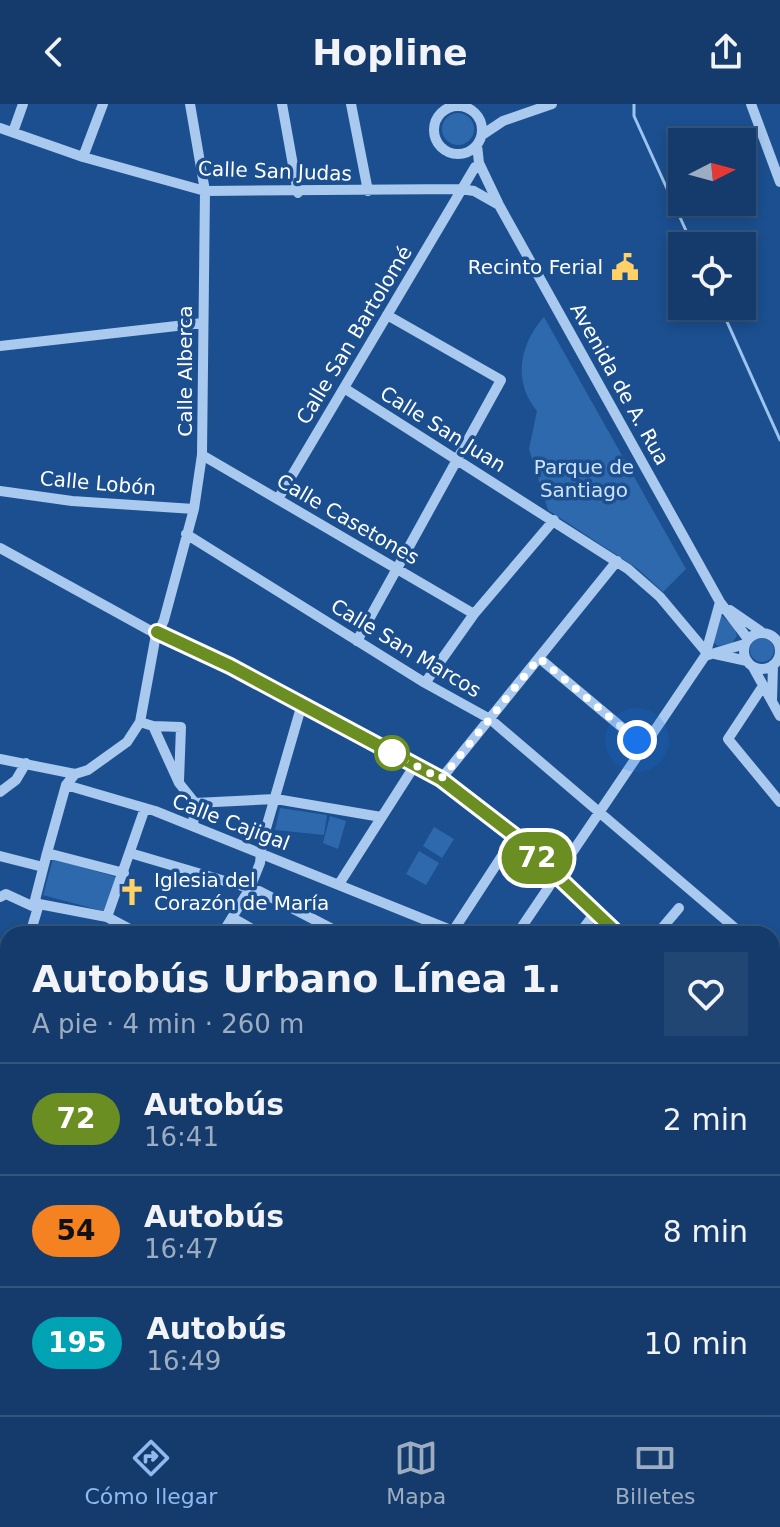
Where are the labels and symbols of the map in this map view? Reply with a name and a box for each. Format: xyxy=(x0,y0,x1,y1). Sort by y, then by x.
north arrow xyxy=(668,128,756,216)
street label: Calle San Judas xyxy=(198,156,352,186)
street label: Calle San Bartolomé xyxy=(291,241,417,429)
public building icon: Recinto Ferial xyxy=(610,252,640,282)
place label: Recinto Ferial xyxy=(468,255,603,279)
street label: Avenida de A. Rua xyxy=(566,299,674,469)
street label: Calle Alberca xyxy=(173,305,197,437)
street label: Calle San Juan xyxy=(376,381,510,477)
park label: Parque de Santiago xyxy=(534,455,634,502)
street label: Calle Lobón xyxy=(39,466,157,500)
street label: Calle Casetones xyxy=(273,469,423,569)
street label: Calle San Marcos xyxy=(327,594,485,702)
your location xyxy=(617,720,657,760)
unlabelled marker xyxy=(375,736,409,770)
street label: Calle Cajigal xyxy=(169,789,293,855)
line badge: 72 xyxy=(501,832,573,884)
place label: Iglesia del Corazón de María xyxy=(154,868,329,915)
church icon: Iglesia del Corazón de María xyxy=(117,877,147,907)

